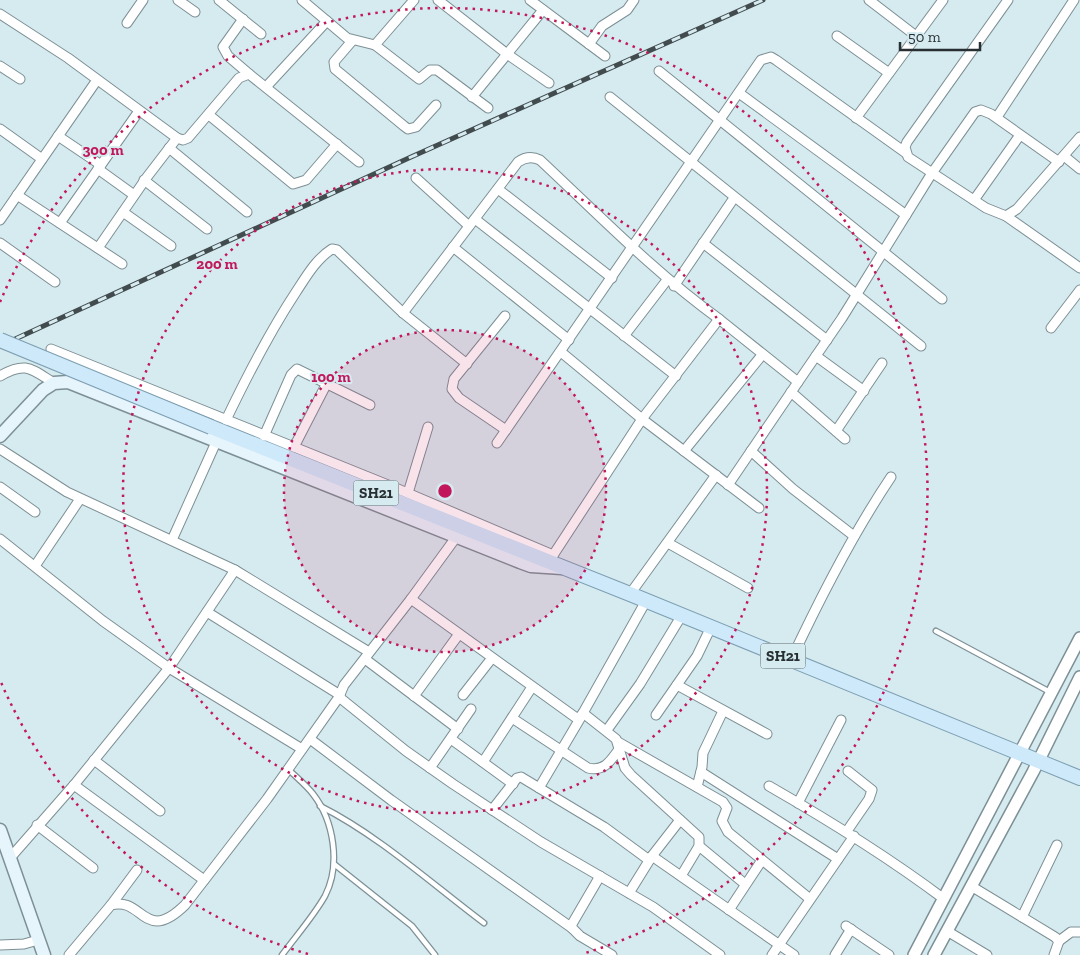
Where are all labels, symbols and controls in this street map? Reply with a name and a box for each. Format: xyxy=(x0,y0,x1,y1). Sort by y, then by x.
scale bar xyxy=(900,20,980,52)
text: 50 m xyxy=(908,28,941,46)
text: 300 m xyxy=(82,141,124,159)
text: 200 m xyxy=(196,255,238,273)
text: 100 m xyxy=(311,368,351,386)
road number: SH21 xyxy=(354,480,398,506)
centre of rings xyxy=(436,482,454,500)
road number: SH21 xyxy=(760,644,806,668)

